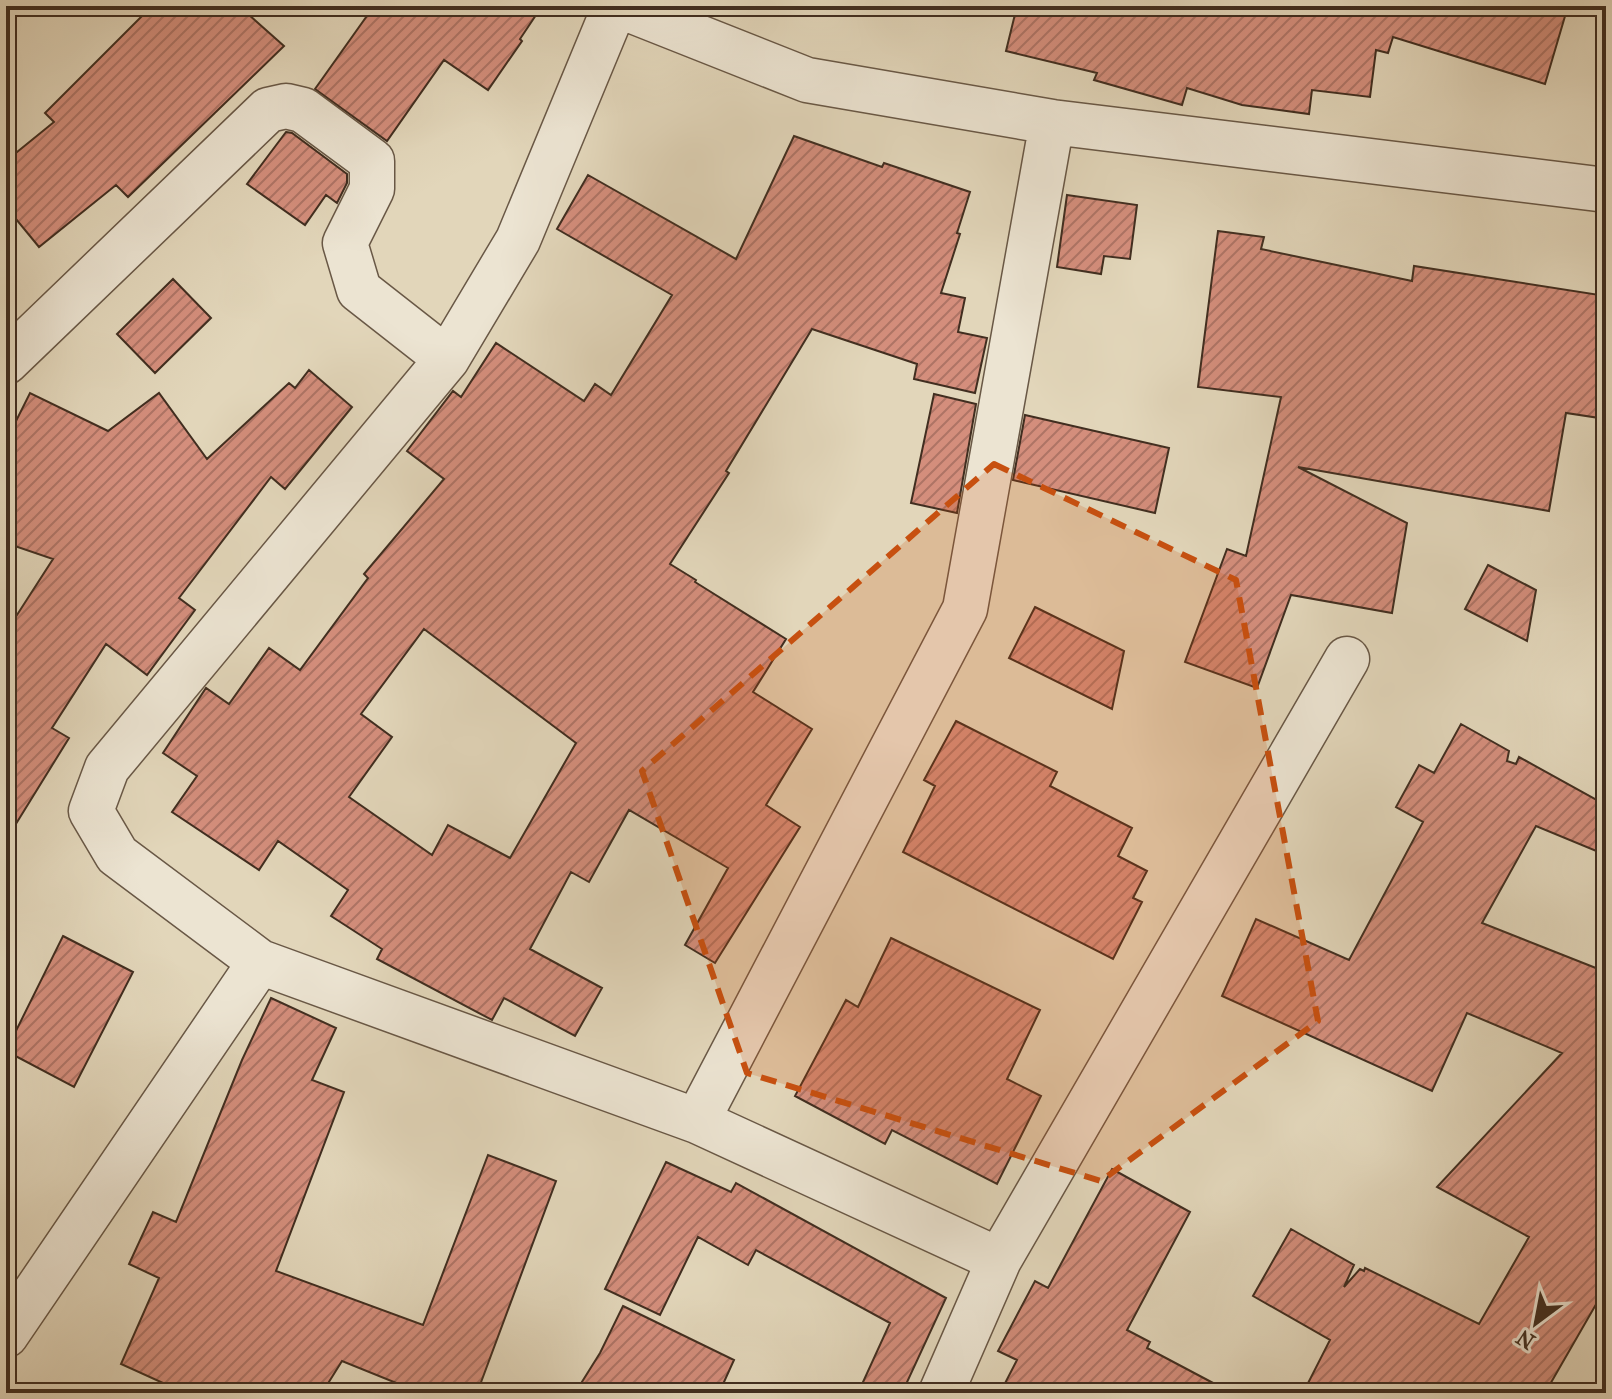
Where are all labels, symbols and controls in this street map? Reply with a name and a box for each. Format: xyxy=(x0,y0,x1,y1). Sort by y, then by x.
north arrow xyxy=(1496,1283,1576,1363)
text: N xyxy=(1512,1324,1540,1355)

